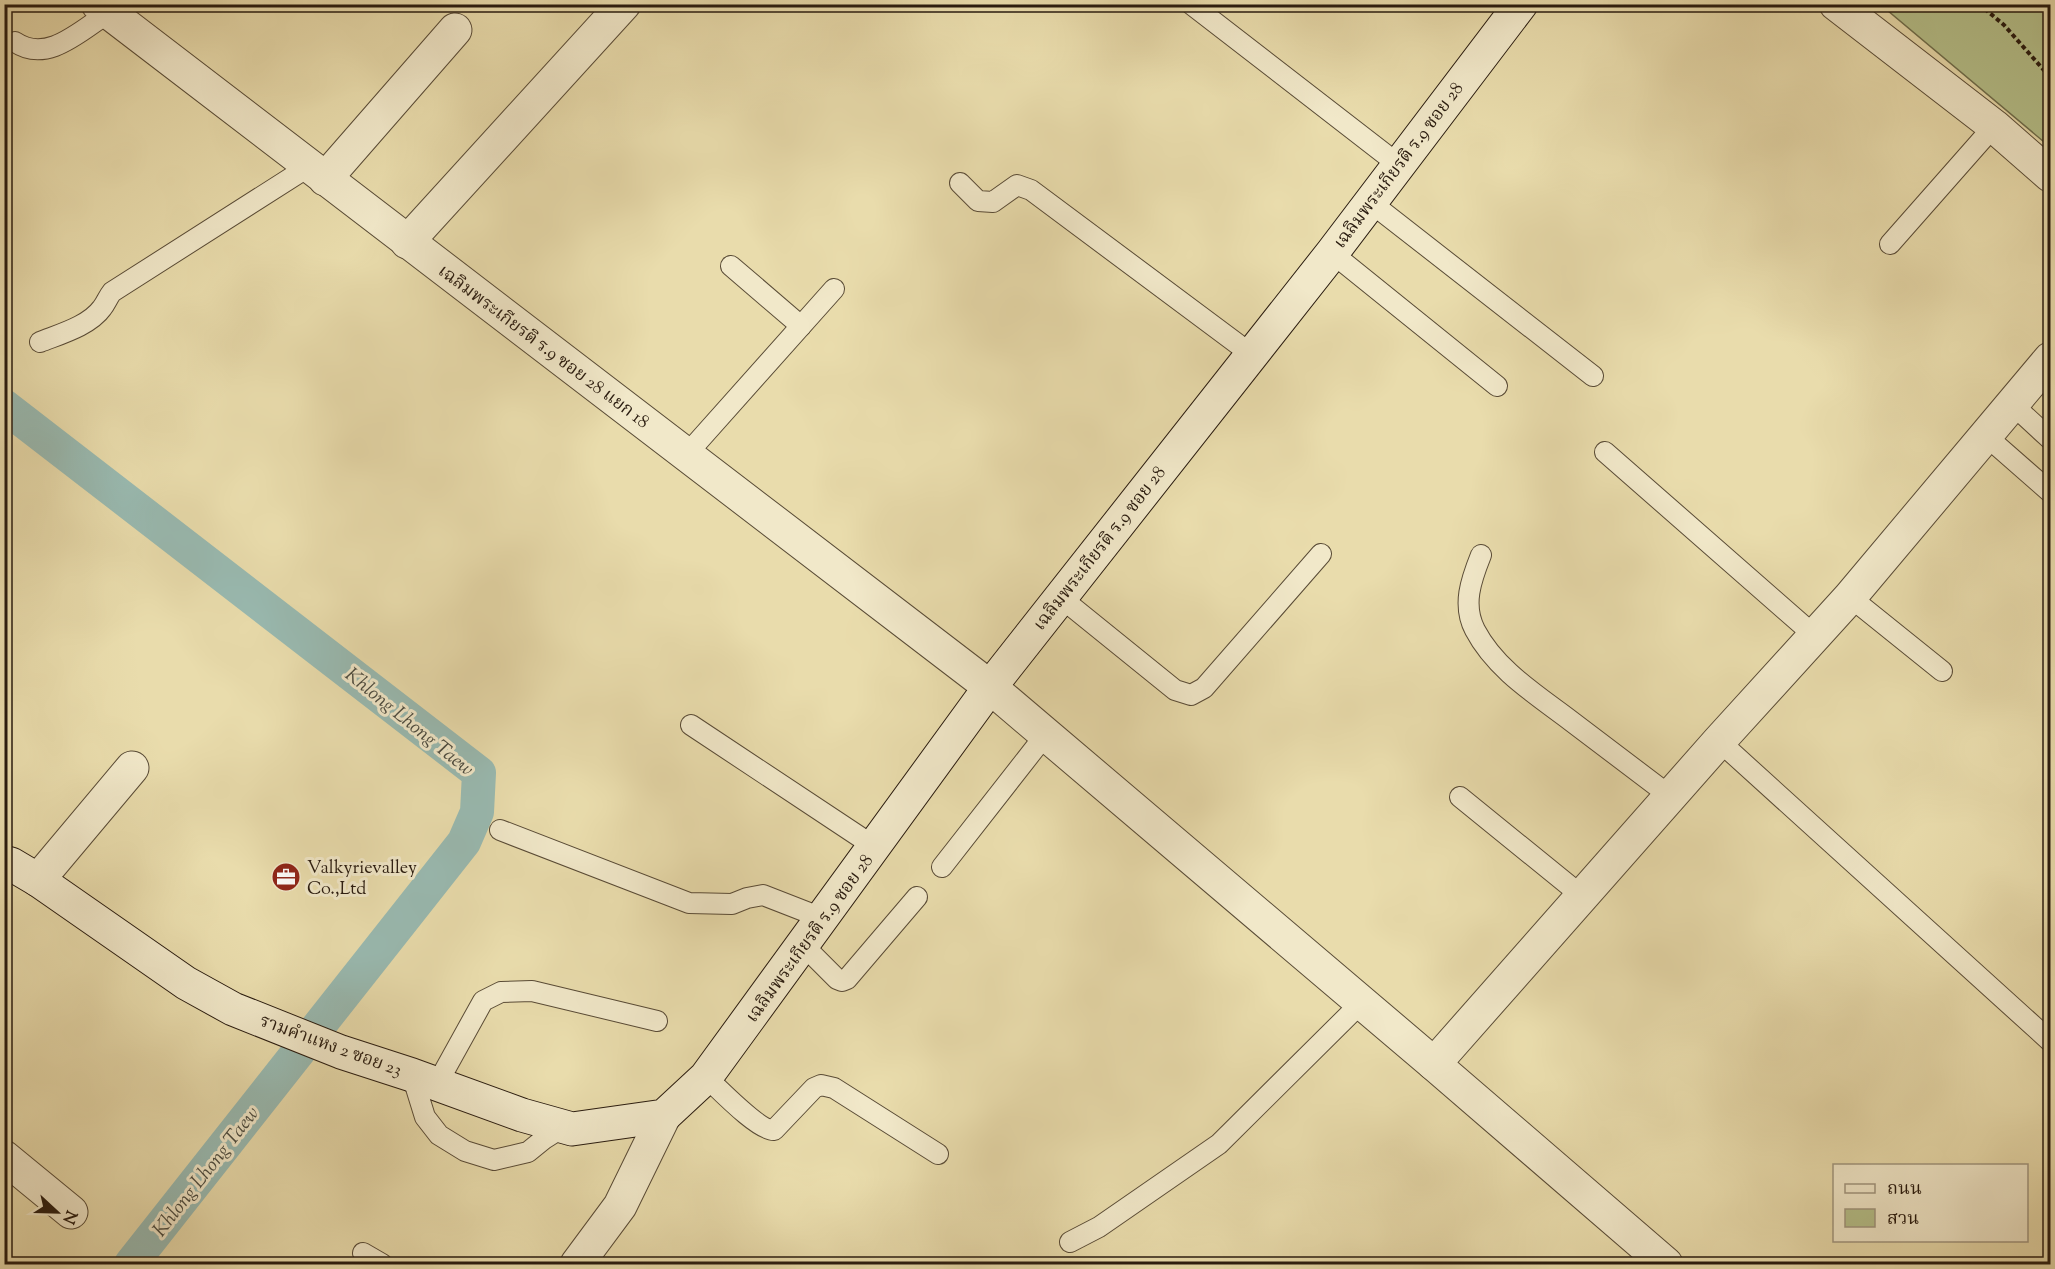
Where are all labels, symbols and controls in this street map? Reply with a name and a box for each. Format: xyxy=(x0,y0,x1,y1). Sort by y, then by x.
street label: เฉลิมพระเกียรติ ร.9 ซอย 28 xyxy=(1328,78,1471,255)
street label: เฉลิมพระเกียรติ ร.9 ซอย 28 แยก 18 xyxy=(432,259,654,436)
street label: เฉลิมพระเกียรติ ร.9 ซอย 28 xyxy=(1028,461,1173,637)
water label: Khlong Lhong Taew xyxy=(338,662,480,784)
street label: เฉลิมพระเกียรติ ร.9 ซอย 28 xyxy=(741,850,881,1029)
place label: Valkyrievalley Co.,Ltd xyxy=(307,856,417,903)
office icon: Valkyrievalley Co.,Ltd xyxy=(270,861,302,893)
street label: รามคำแหง 2 ซอย 23 xyxy=(256,1009,405,1085)
water label: Khlong Lhong Taew xyxy=(147,1101,268,1244)
legend xyxy=(1833,1164,2028,1242)
text: ถนน xyxy=(1887,1177,1922,1203)
north arrow xyxy=(27,1182,87,1242)
text: N xyxy=(55,1206,82,1227)
text: สวน xyxy=(1887,1207,1919,1233)

